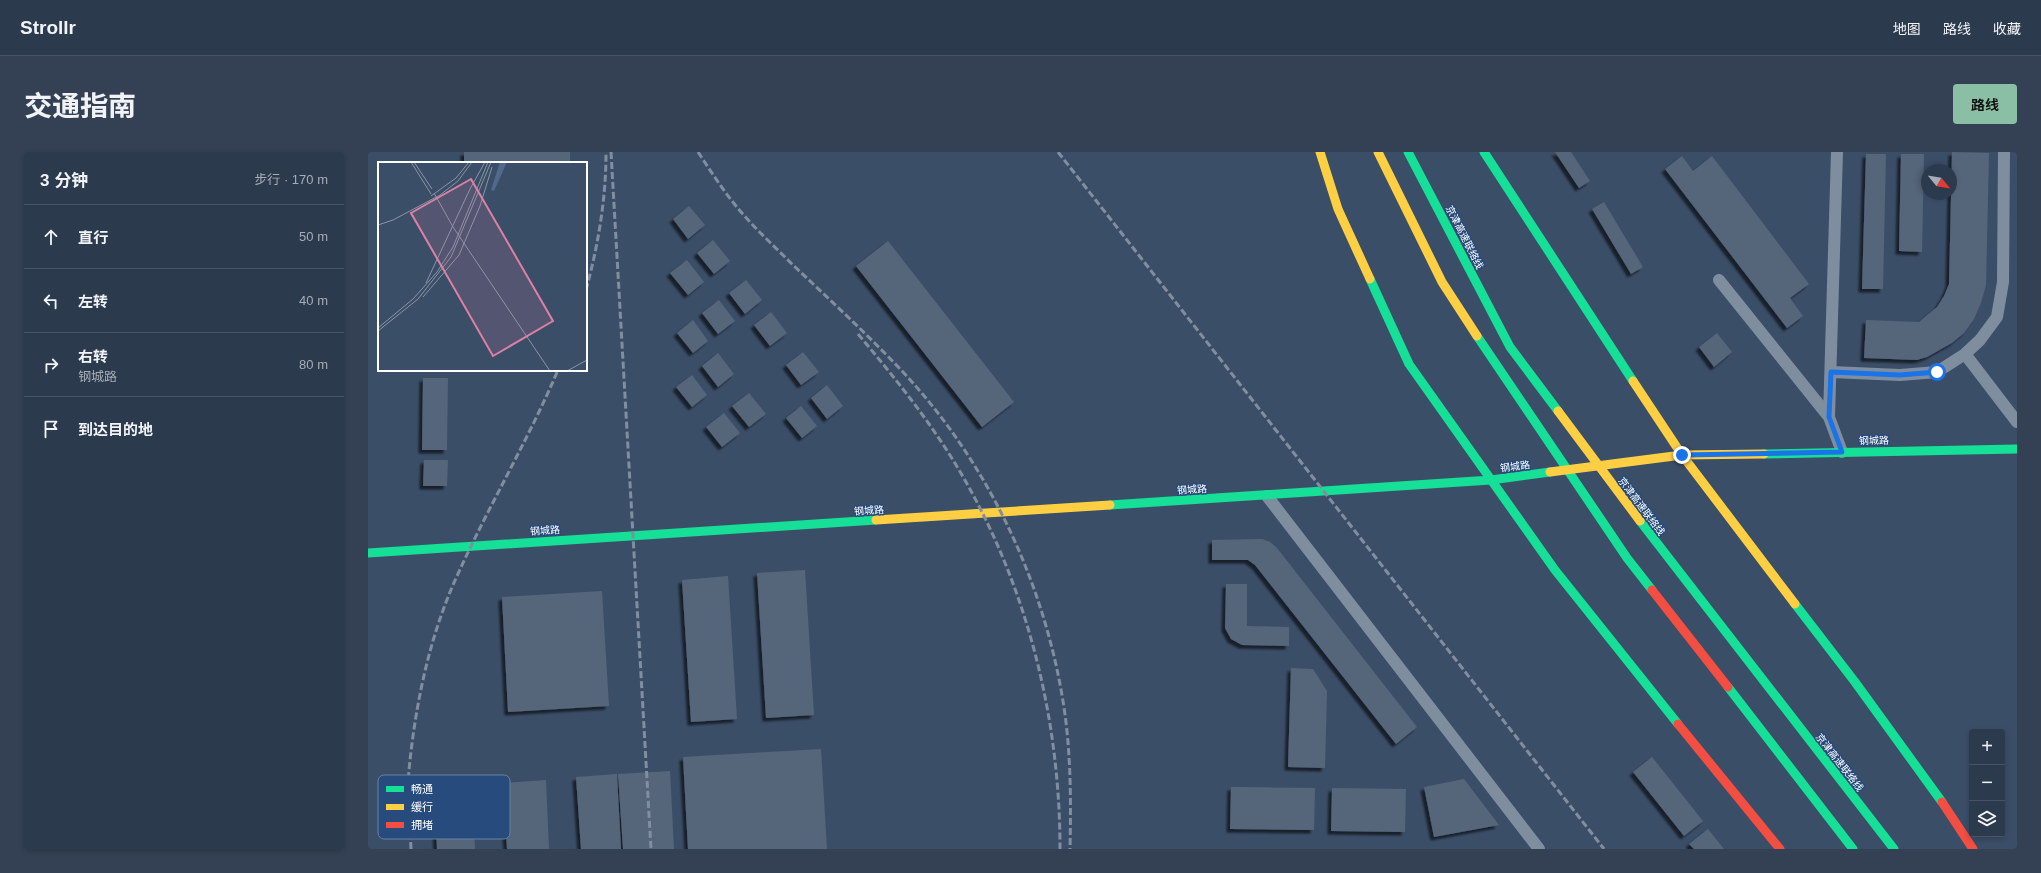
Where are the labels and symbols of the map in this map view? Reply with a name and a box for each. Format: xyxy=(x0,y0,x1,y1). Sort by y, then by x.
inset map xyxy=(378,162,587,371)
north arrow xyxy=(1921,164,1957,200)
street label: 京津高速联络线 xyxy=(1444,204,1485,271)
route start xyxy=(1928,363,1946,381)
street label: 钢城路 xyxy=(1859,435,1889,446)
route end xyxy=(1673,446,1691,464)
street label: 钢城路 xyxy=(1500,459,1531,474)
street label: 京津高速联络线 xyxy=(1616,475,1667,538)
street label: 钢城路 xyxy=(1177,483,1207,496)
street label: 钢城路 xyxy=(854,504,884,517)
street label: 钢城路 xyxy=(530,524,560,537)
street label: 京津高速联络线 xyxy=(1814,731,1865,793)
legend xyxy=(378,775,510,839)
text: 畅通 xyxy=(411,783,433,795)
text: 缓行 xyxy=(411,801,433,813)
text: 拥堵 xyxy=(411,819,433,831)

